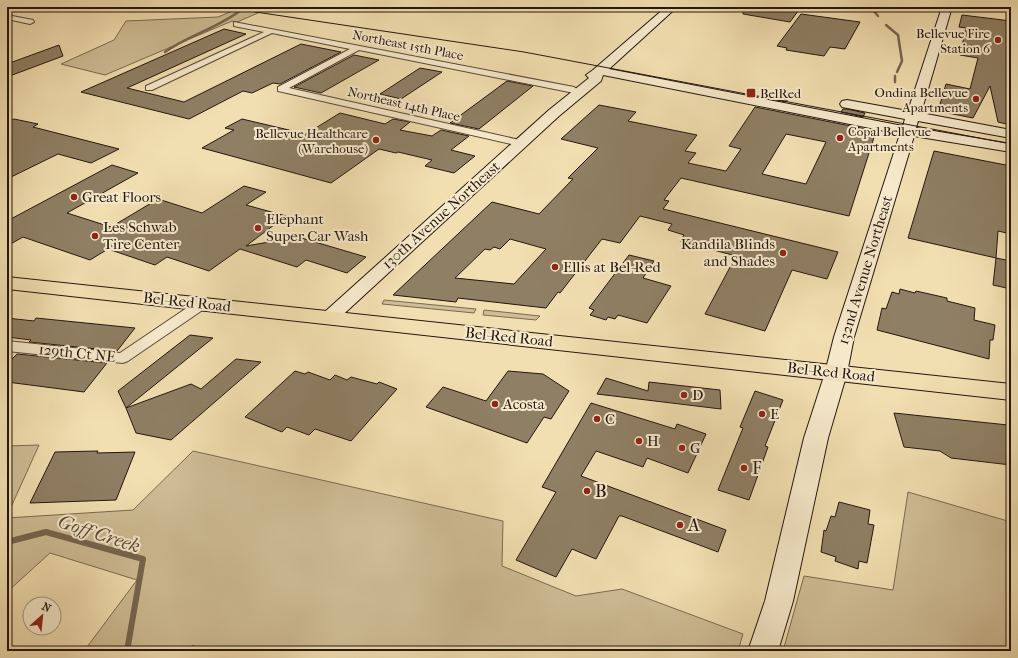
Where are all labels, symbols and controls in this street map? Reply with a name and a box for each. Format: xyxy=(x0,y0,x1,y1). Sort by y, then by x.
place label: Bellevue Fire Station 6 xyxy=(916,26,991,56)
street label: Northeast 15th Place xyxy=(351,27,465,63)
marker: Bellevue Fire Station 6 xyxy=(993,35,1003,45)
street label: Northeast 14th Place xyxy=(346,84,462,124)
place label: Ondina Bellevue Apartments xyxy=(874,85,969,115)
place label: BelRed xyxy=(760,86,802,101)
marker: BelRed xyxy=(745,87,757,99)
marker: Ondina Bellevue Apartments xyxy=(971,94,981,104)
place label: Copal Bellevue Apartments xyxy=(847,124,932,154)
place label: Bellevue Healthcare (Warehouse) xyxy=(255,126,369,156)
marker: Copal Bellevue Apartments xyxy=(835,133,845,143)
marker: Bellevue Healthcare (Warehouse) xyxy=(371,135,381,145)
street label: 130th Avenue Northeast xyxy=(378,157,504,273)
place label: Great Floors xyxy=(82,188,162,206)
marker: Great Floors xyxy=(69,192,79,202)
street label: 132nd Avenue Northeast xyxy=(834,193,896,347)
place label: Elephant Super Car Wash xyxy=(266,210,369,245)
place label: Les Schwab Tire Center xyxy=(103,218,180,253)
marker: Elephant Super Car Wash xyxy=(253,223,263,233)
marker: Les Schwab Tire Center xyxy=(90,231,100,241)
place label: Kandila Blinds and Shades xyxy=(681,235,775,270)
marker: Kandila Blinds and Shades xyxy=(778,248,788,258)
place label: Ellis at Bel-Red xyxy=(563,258,661,276)
marker: Ellis at Bel-Red xyxy=(550,262,560,272)
street label: Bel-Red Road xyxy=(142,288,233,316)
street label: Bel-Red Road xyxy=(464,323,555,351)
street label: 129th Ct NE xyxy=(38,340,116,366)
street label: Bel-Red Road xyxy=(786,358,877,386)
place label: D xyxy=(692,386,703,404)
marker: D xyxy=(679,390,689,400)
place label: Acosta xyxy=(502,395,546,413)
marker: Acosta xyxy=(490,399,500,409)
place label: E xyxy=(770,405,779,423)
marker: E xyxy=(757,409,767,419)
place label: C xyxy=(605,410,615,428)
marker: C xyxy=(592,414,602,424)
place label: H xyxy=(647,432,659,450)
marker: H xyxy=(634,436,644,446)
place label: G xyxy=(690,439,701,457)
marker: G xyxy=(677,443,687,453)
place label: F xyxy=(752,458,762,479)
marker: F xyxy=(739,463,749,473)
place label: B xyxy=(595,481,607,502)
marker: B xyxy=(582,486,592,496)
water label: Goff Creek xyxy=(55,510,143,558)
place label: A xyxy=(687,515,700,536)
marker: A xyxy=(675,520,685,530)
north arrow xyxy=(22,596,62,636)
text: N xyxy=(40,600,54,616)

